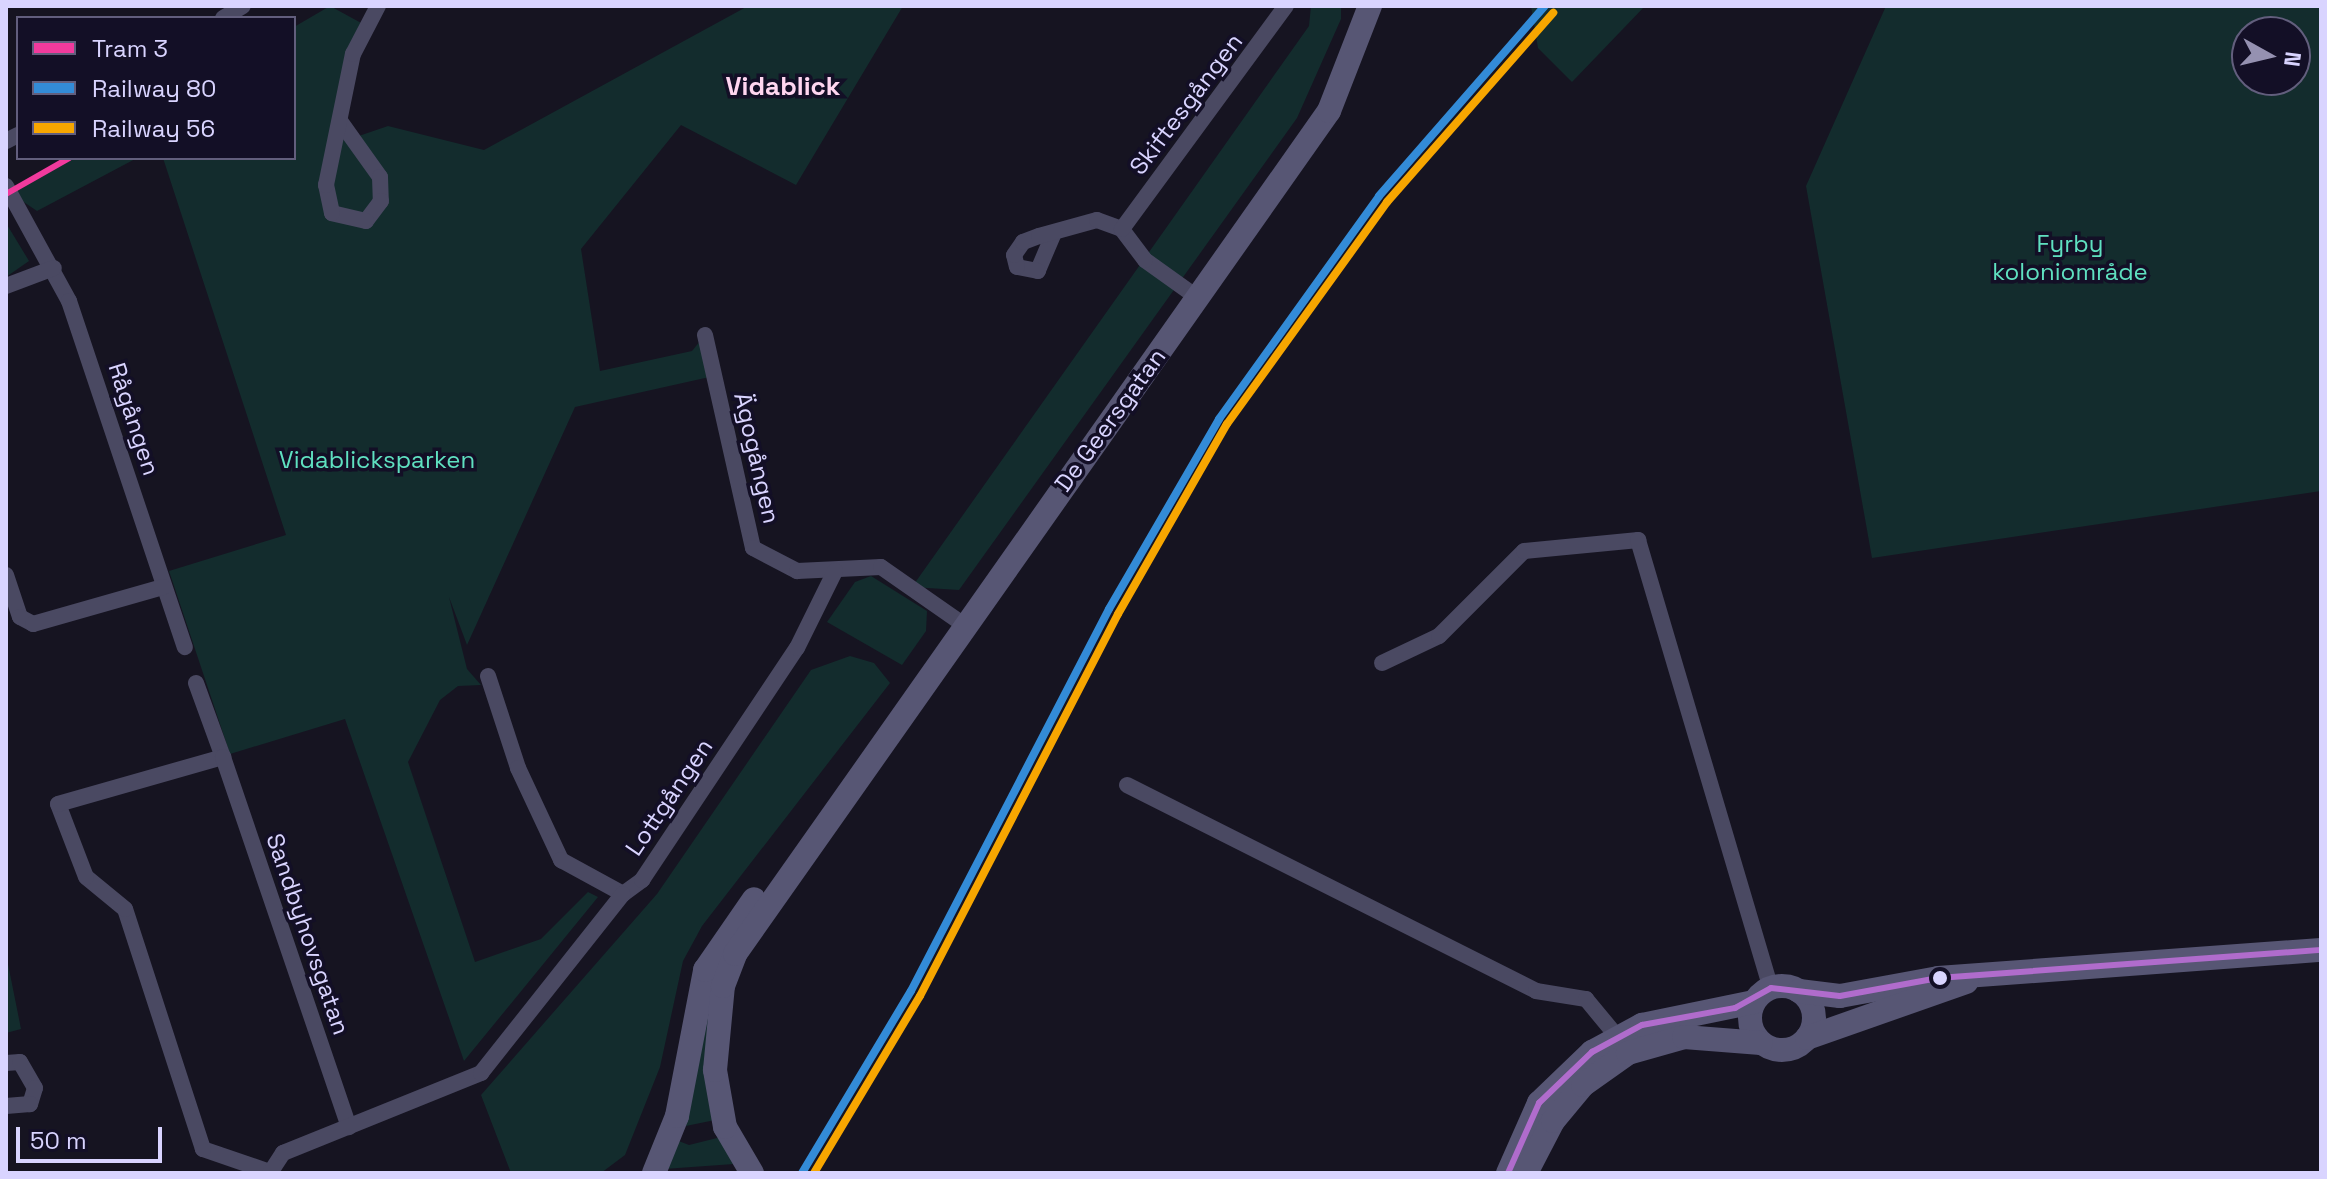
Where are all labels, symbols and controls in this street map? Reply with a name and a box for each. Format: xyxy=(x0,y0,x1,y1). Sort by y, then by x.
legend xyxy=(16,16,296,160)
north arrow xyxy=(2231,16,2311,96)
street label: Skiftesgången xyxy=(1124,28,1248,180)
text: Tram 3 xyxy=(92,33,168,64)
text: N xyxy=(2278,50,2308,68)
district label: Vidablick xyxy=(726,71,840,103)
text: Railway 80 xyxy=(92,73,216,104)
text: Railway 56 xyxy=(92,113,215,144)
park label: Fyrby koloniområde xyxy=(1992,230,2148,286)
street label: De Geersgatan xyxy=(1048,343,1172,497)
street label: Rågången xyxy=(102,359,166,479)
street label: Ägogången xyxy=(728,390,786,526)
park label: Vidablicksparken xyxy=(279,446,475,474)
street label: Lottgången xyxy=(619,733,719,861)
street label: Sandbyhovsgatan xyxy=(260,830,356,1038)
unlabelled marker xyxy=(1932,970,1948,986)
scale bar xyxy=(20,1111,166,1161)
text: 50 m xyxy=(30,1125,87,1156)

